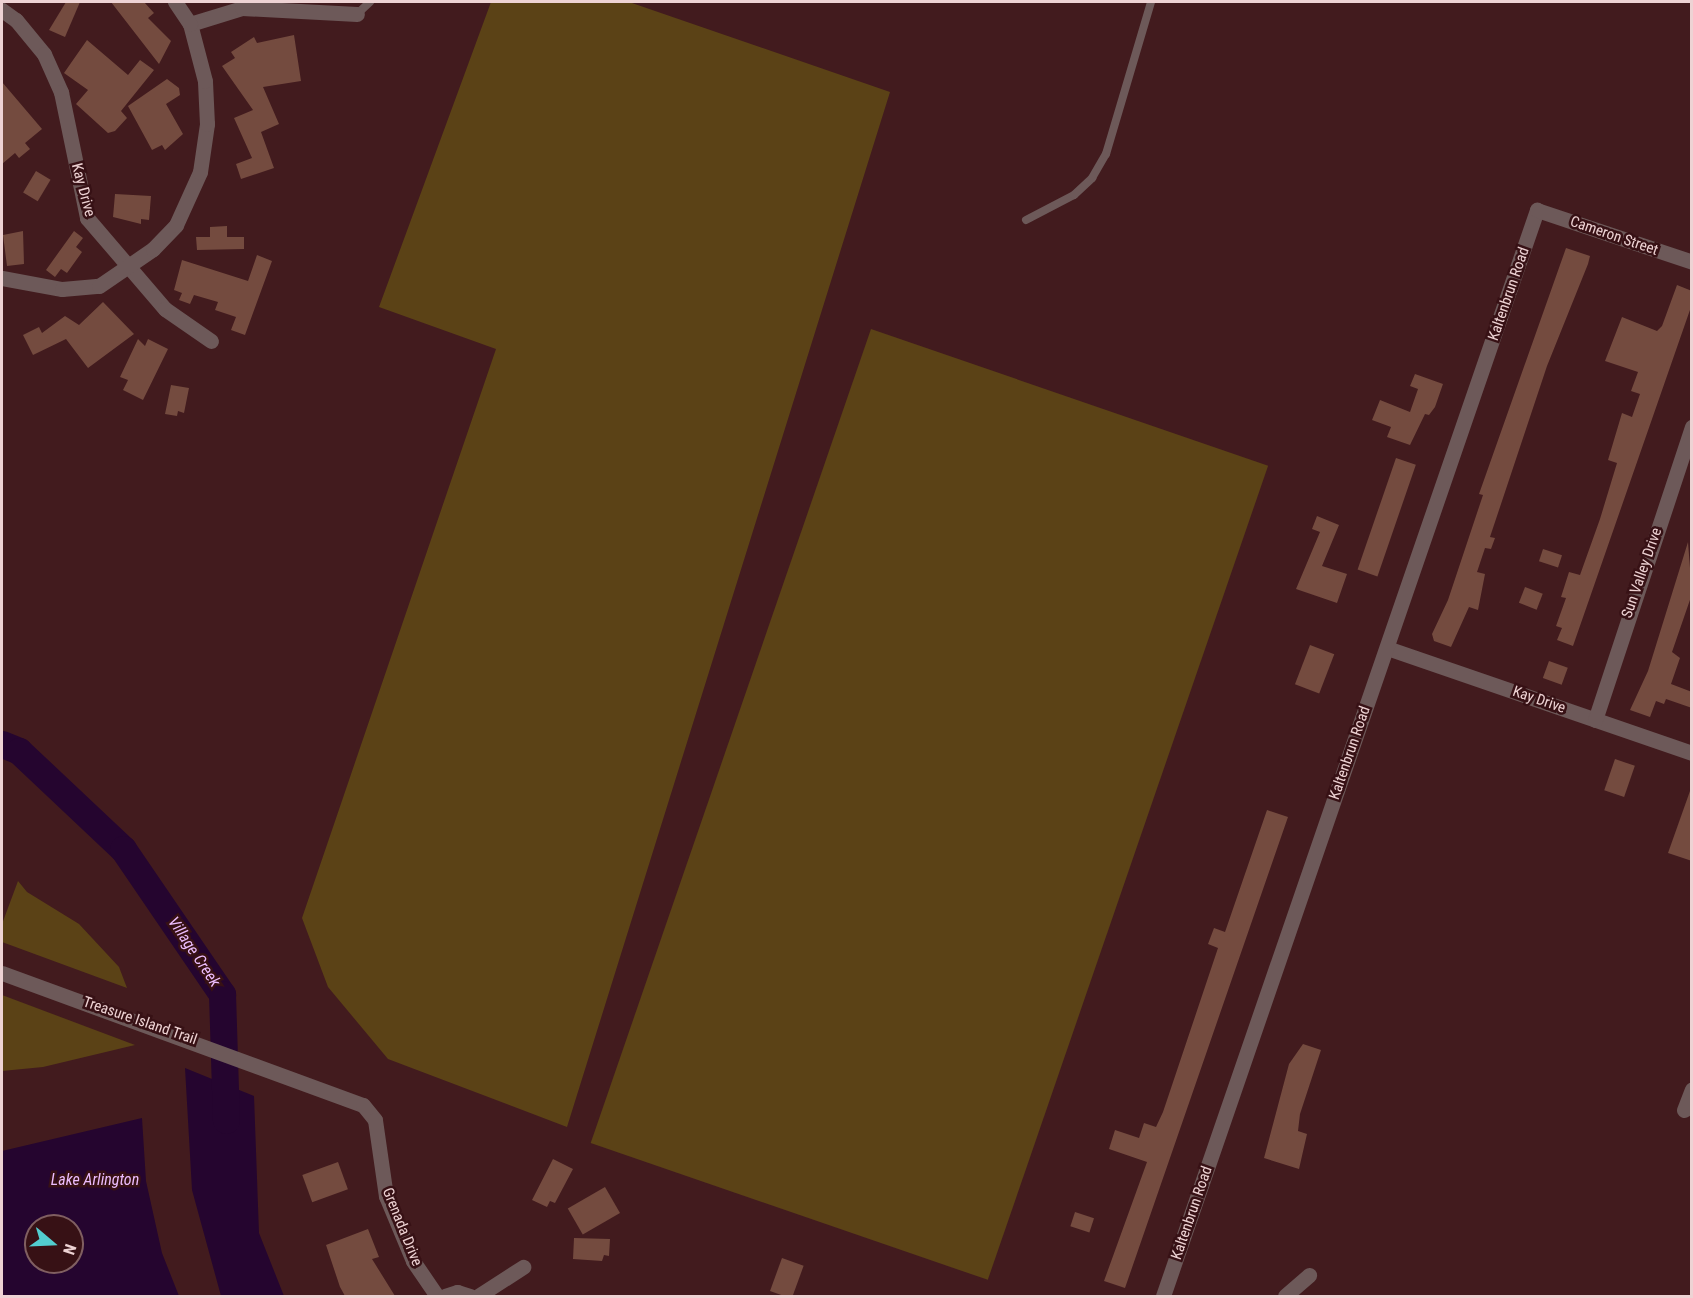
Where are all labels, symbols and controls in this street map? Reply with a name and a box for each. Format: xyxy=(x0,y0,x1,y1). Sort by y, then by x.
street label: Kay Drive xyxy=(67,161,99,219)
street label: Cameron Street xyxy=(1568,213,1660,259)
street label: Kaltenbrun Road xyxy=(1485,245,1533,343)
street label: Sun Valley Drive xyxy=(1618,525,1666,621)
street label: Kay Drive xyxy=(1510,683,1568,717)
street label: Kaltenbrun Road xyxy=(1326,704,1374,802)
water label: Village Creek xyxy=(164,913,224,991)
street label: Treasure Island Trail xyxy=(80,993,200,1049)
street label: Kaltenbrun Road xyxy=(1168,1164,1216,1262)
water label: Lake Arlington xyxy=(51,1170,139,1190)
street label: Grenada Drive xyxy=(378,1185,426,1269)
north arrow xyxy=(24,1214,84,1274)
text: N xyxy=(59,1242,80,1257)

